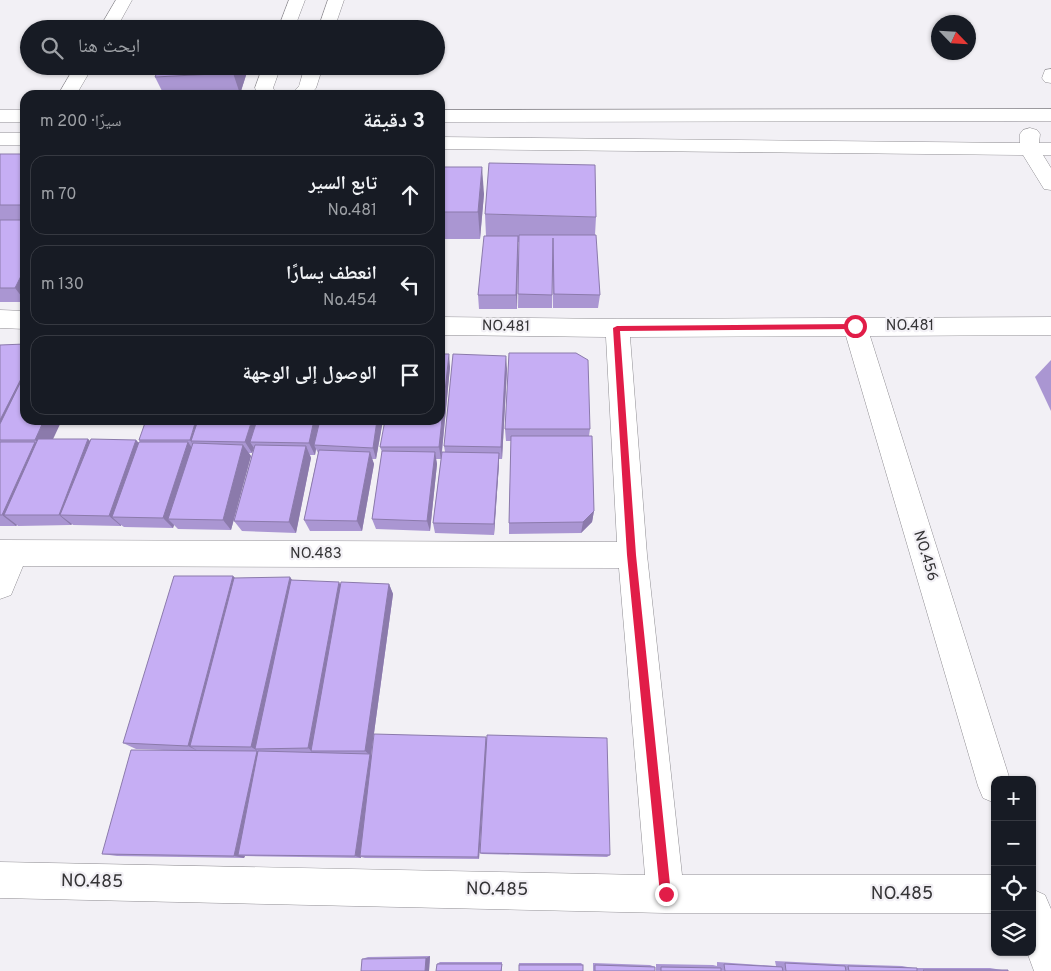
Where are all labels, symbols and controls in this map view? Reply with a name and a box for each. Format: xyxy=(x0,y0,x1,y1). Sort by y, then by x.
north arrow xyxy=(931,15,976,60)
search box xyxy=(20,20,445,75)
icon: search xyxy=(38,34,66,62)
text: ابحث هنا xyxy=(78,35,140,59)
text: 3 دقيقة xyxy=(363,108,425,135)
text: سيرًا · 200 m xyxy=(40,112,122,132)
text: تابع السير xyxy=(309,172,377,196)
icon: ahead xyxy=(396,181,424,209)
text: 70 m xyxy=(41,185,76,205)
text: No.481 xyxy=(328,201,377,221)
text: انعطف يسارًا xyxy=(286,262,377,286)
icon: left xyxy=(396,271,424,299)
text: 130 m xyxy=(41,275,84,295)
text: No.454 xyxy=(323,291,377,311)
route start xyxy=(844,315,867,338)
street label: NO.481 xyxy=(482,317,530,337)
street label: NO.481 xyxy=(886,317,934,336)
icon: arrive xyxy=(396,361,424,389)
text: الوصول إلى الوجهة xyxy=(243,362,377,386)
street label: NO.456 xyxy=(908,528,942,584)
street label: NO.483 xyxy=(290,545,342,564)
map controls xyxy=(991,776,1036,956)
button: + xyxy=(991,776,1036,821)
button: − xyxy=(991,821,1036,866)
button: locate xyxy=(991,866,1036,911)
street label: NO.485 xyxy=(61,870,123,894)
street label: NO.485 xyxy=(466,878,528,902)
route end xyxy=(655,883,678,906)
street label: NO.485 xyxy=(871,883,933,906)
button: layers xyxy=(991,911,1036,956)

